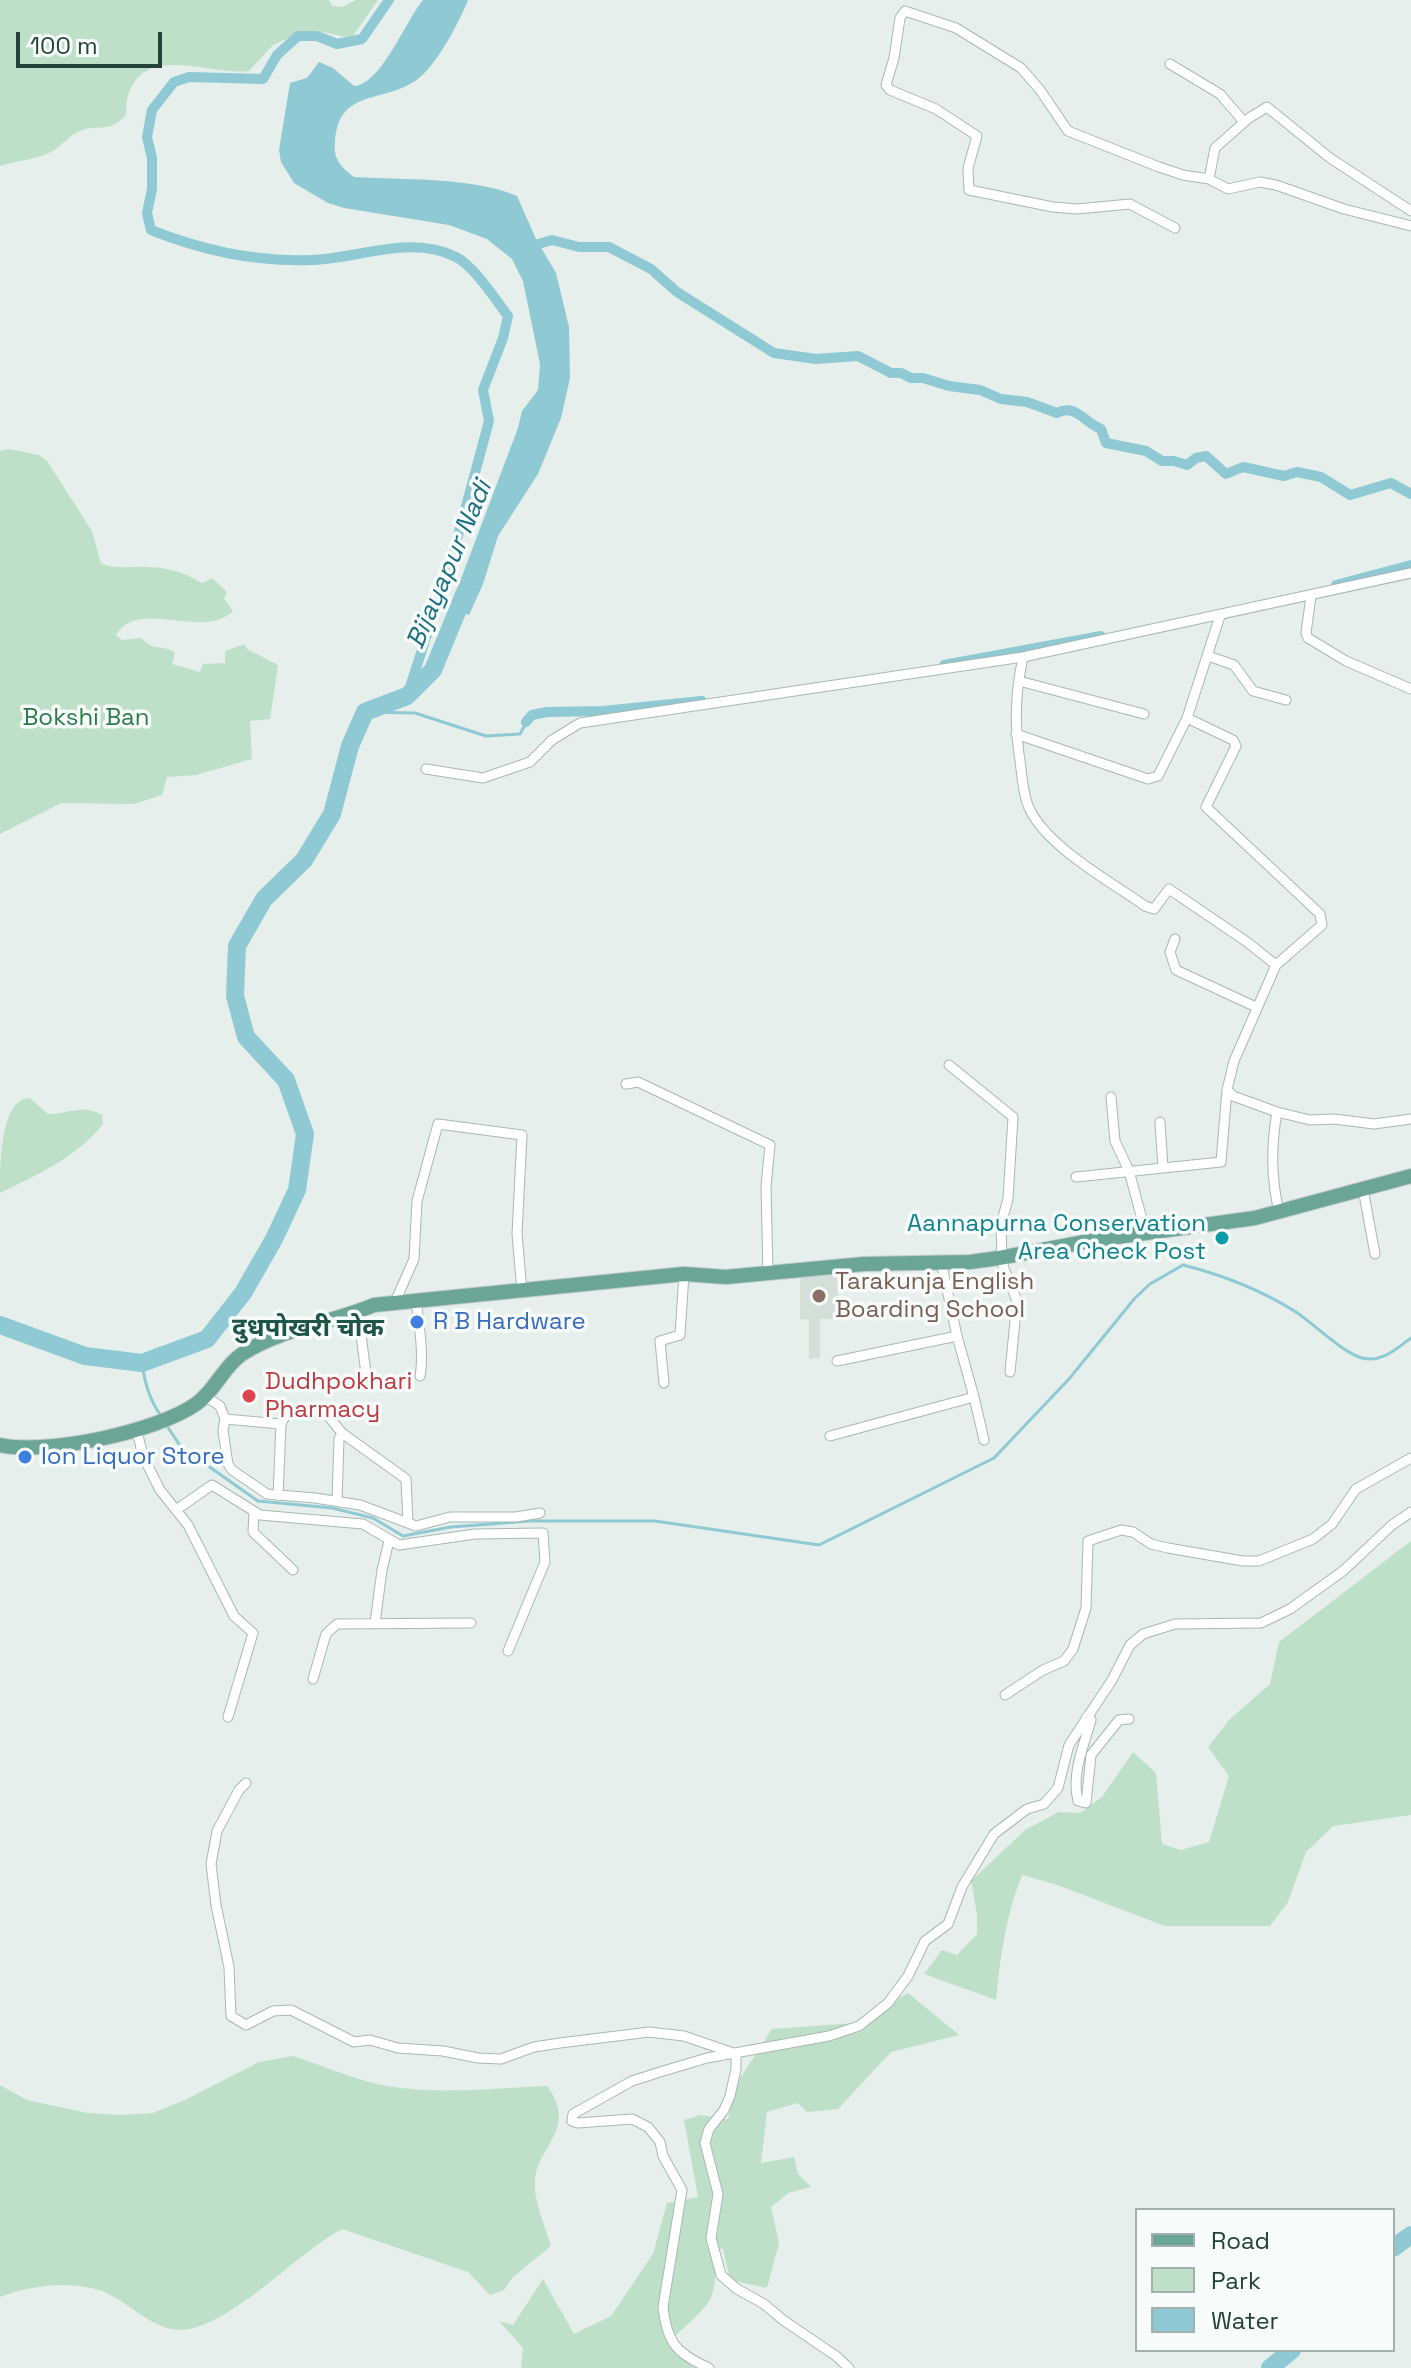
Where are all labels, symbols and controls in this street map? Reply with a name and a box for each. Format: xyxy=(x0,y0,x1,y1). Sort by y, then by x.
scale bar xyxy=(20,16,166,66)
text: 100 m xyxy=(30,30,98,61)
water label: Bijayapur Nadi xyxy=(401,476,499,654)
park label: Bokshi Ban xyxy=(22,704,150,732)
place label: Aannapurna Conservation Area Check Post xyxy=(907,1210,1206,1266)
marker: Aannapurna Conservation Area Check Post xyxy=(1213,1229,1231,1247)
place label: Tarakunja English Boarding School xyxy=(835,1268,1034,1324)
marker: Tarakunja English Boarding School xyxy=(810,1287,828,1305)
place label: R B Hardware xyxy=(433,1308,586,1336)
district label: दुधपोखरी चोक xyxy=(232,1313,384,1345)
marker: R B Hardware xyxy=(408,1313,426,1331)
place label: Dudhpokhari Pharmacy xyxy=(265,1368,412,1424)
marker: Dudhpokhari Pharmacy xyxy=(240,1387,258,1405)
place label: Ion Liquor Store xyxy=(41,1443,225,1471)
marker: Ion Liquor Store xyxy=(16,1448,34,1466)
legend xyxy=(1135,2208,1395,2352)
text: Road xyxy=(1211,2225,1270,2256)
text: Park xyxy=(1211,2265,1261,2296)
text: Water xyxy=(1211,2305,1279,2336)

